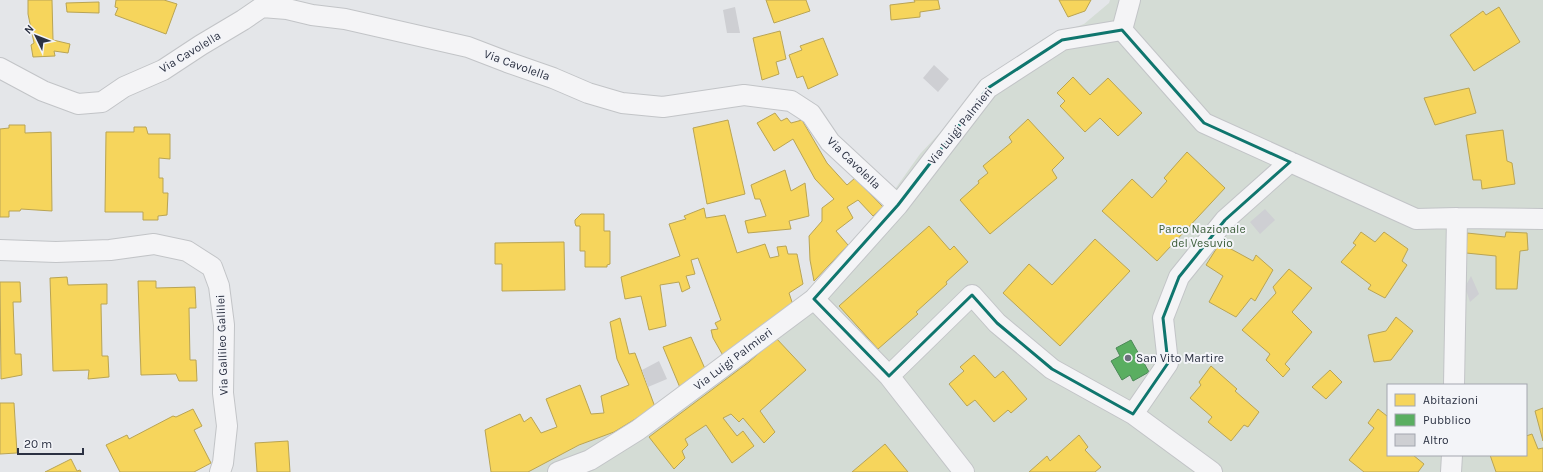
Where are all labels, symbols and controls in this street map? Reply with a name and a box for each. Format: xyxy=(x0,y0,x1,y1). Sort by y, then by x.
north arrow xyxy=(16,16,56,56)
text: N xyxy=(22,22,36,37)
street label: Via Cavolella xyxy=(157,28,223,76)
street label: Via Cavolella xyxy=(482,47,552,83)
street label: Via Luigi Palmieri xyxy=(925,85,995,167)
street label: Via Cavolella xyxy=(824,134,884,192)
park label: Parco Nazionale del Vesuvio xyxy=(1158,222,1246,250)
street label: Via Gallileo Gallilei xyxy=(213,294,231,396)
street label: Via Luigi Palmieri xyxy=(691,325,775,393)
place label: San Vito Martire xyxy=(1136,351,1224,365)
marker: San Vito Martire xyxy=(1123,353,1133,363)
legend xyxy=(1387,384,1527,456)
text: Abitazioni xyxy=(1423,393,1478,407)
text: Pubblico xyxy=(1423,413,1471,427)
scale bar xyxy=(18,430,83,456)
text: Altro xyxy=(1423,433,1449,447)
text: 20 m xyxy=(24,437,52,451)

